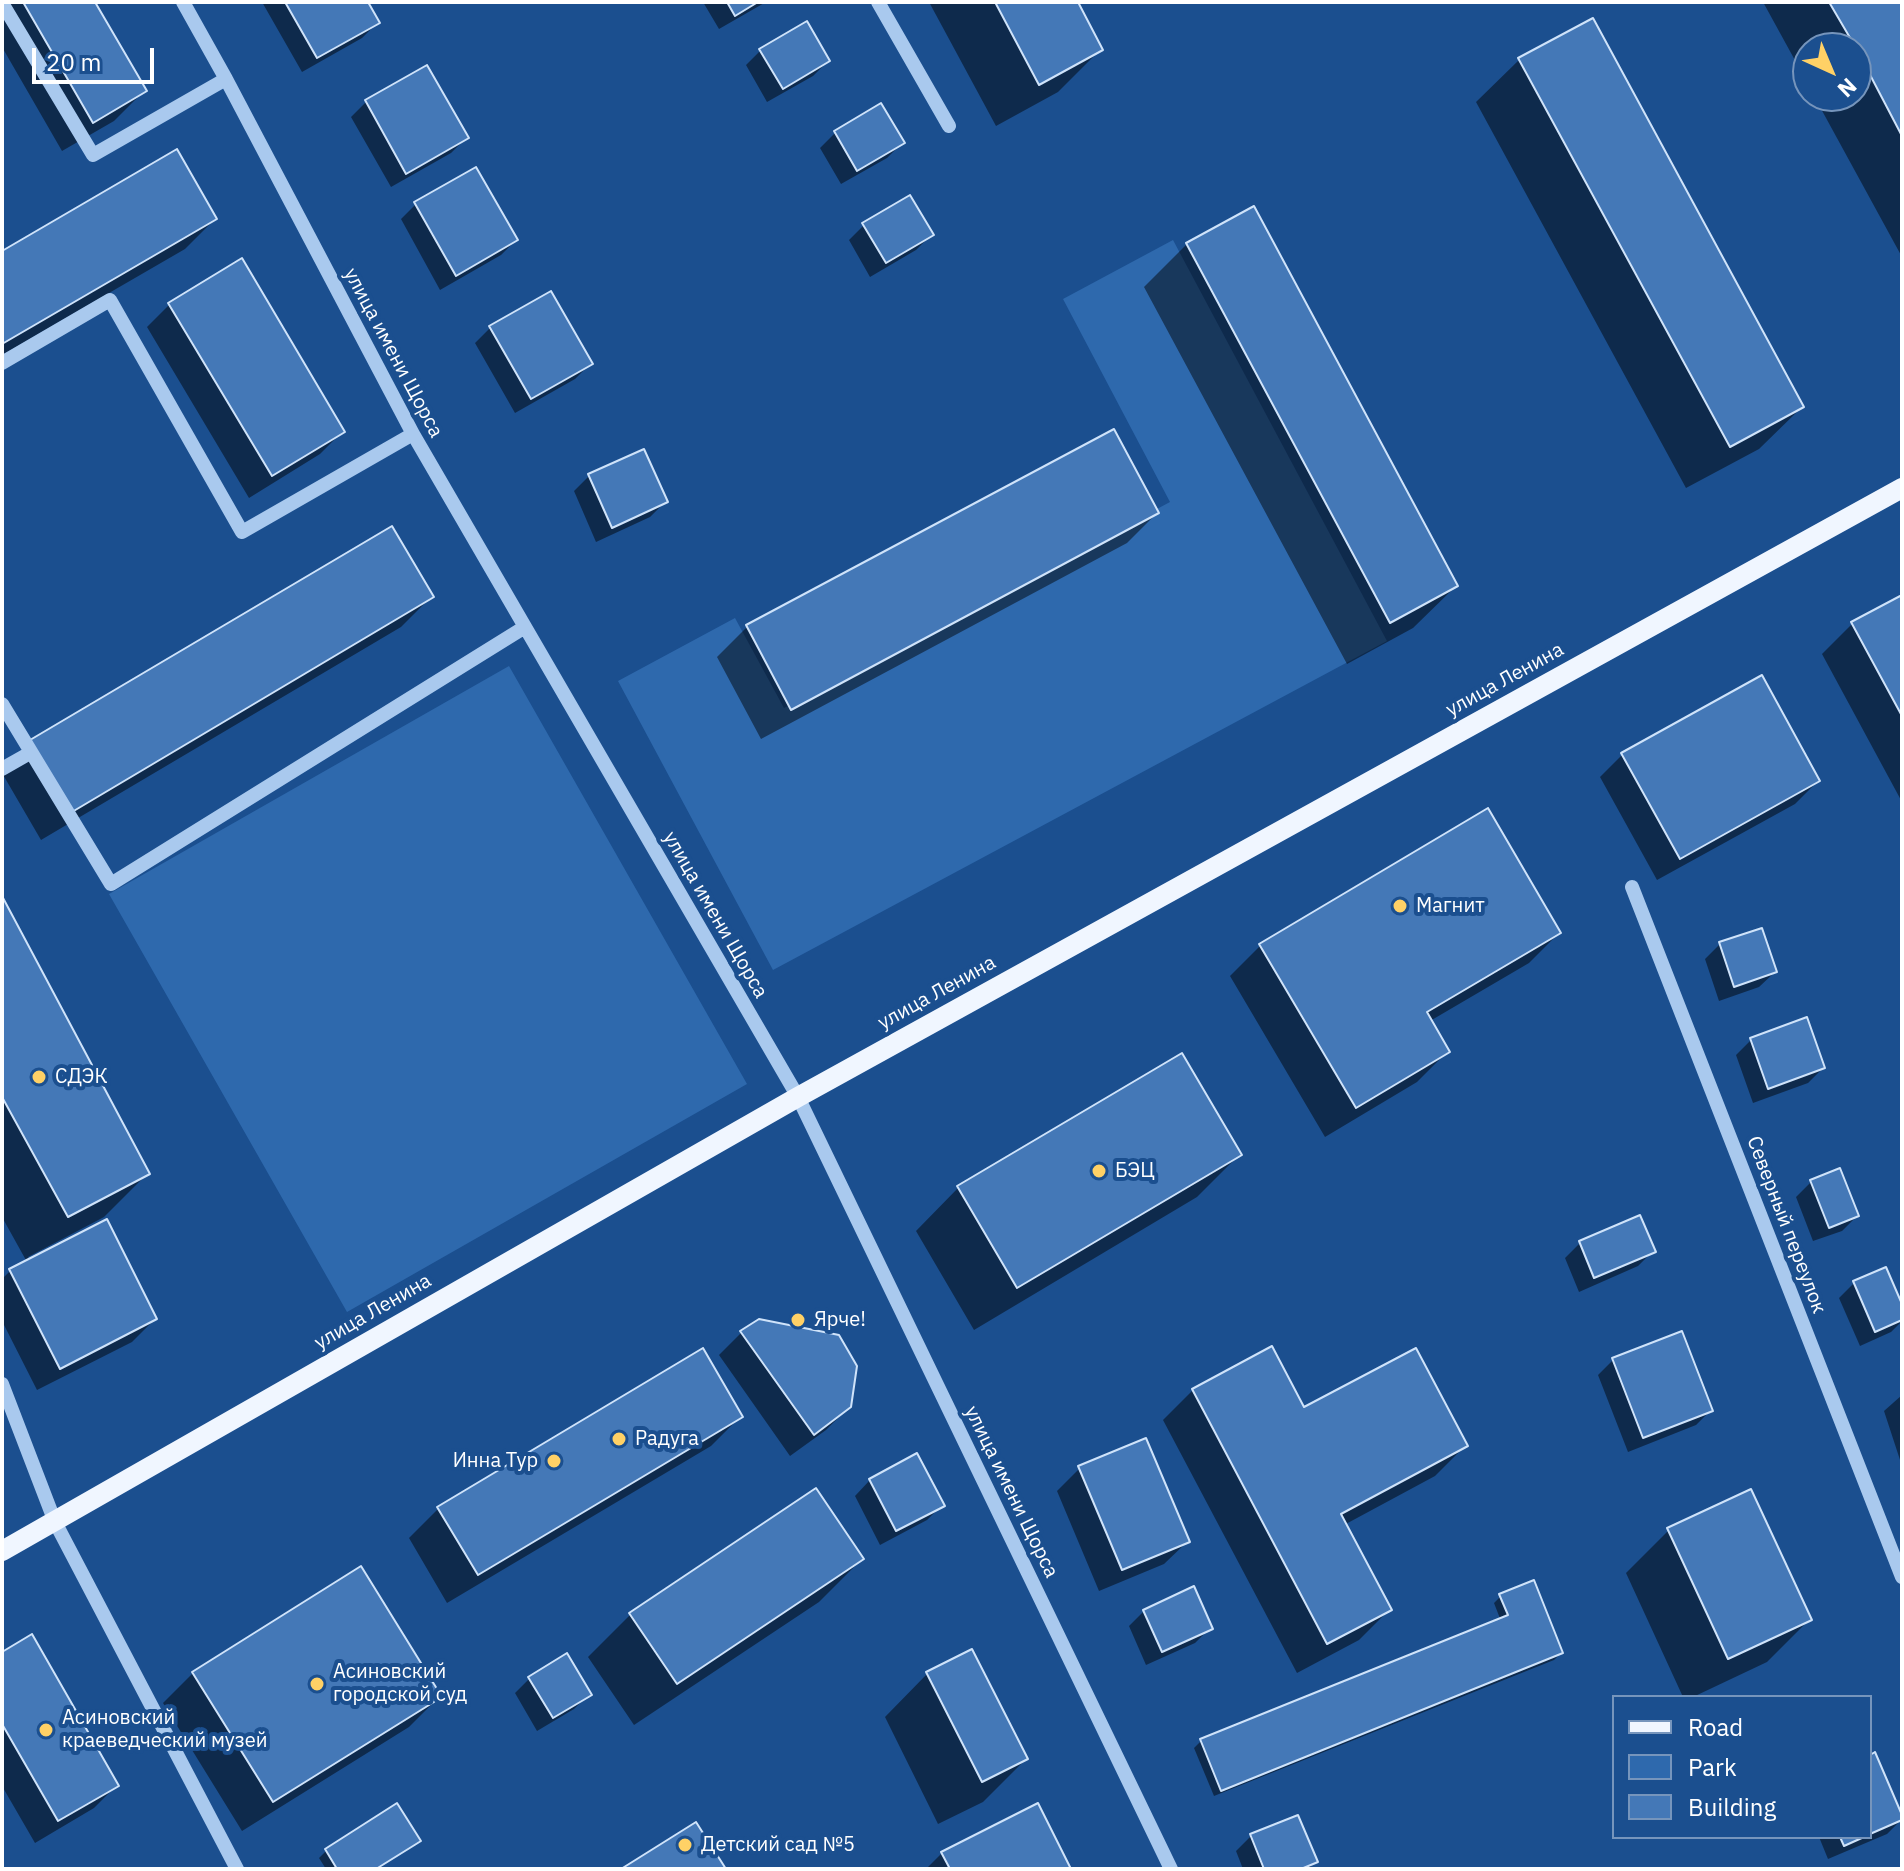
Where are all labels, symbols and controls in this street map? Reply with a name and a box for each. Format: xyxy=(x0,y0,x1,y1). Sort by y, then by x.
scale bar xyxy=(36,32,158,82)
north arrow xyxy=(1792,32,1872,112)
text: 20 m xyxy=(46,46,101,78)
text: N xyxy=(1832,72,1863,104)
street label: улица имени Щорса xyxy=(338,264,448,442)
street label: улица Ленина xyxy=(1442,638,1568,722)
street label: улица имени Щорса xyxy=(658,827,772,1003)
place label: Магнит xyxy=(1416,894,1485,918)
marker: Магнит xyxy=(1391,897,1409,915)
street label: улица Ленина xyxy=(874,951,1000,1035)
place label: СДЭК xyxy=(55,1065,108,1089)
marker: СДЭК xyxy=(30,1068,48,1086)
street label: Северный переулок xyxy=(1741,1133,1831,1317)
place label: БЭЦ xyxy=(1115,1159,1155,1183)
marker: БЭЦ xyxy=(1090,1162,1108,1180)
street label: улица Ленина xyxy=(310,1269,436,1355)
place label: Ярче! xyxy=(814,1308,866,1332)
marker: Ярче! xyxy=(789,1311,807,1329)
street label: улица имени Щорса xyxy=(959,1402,1063,1582)
place label: Радуга xyxy=(635,1427,699,1451)
marker: Радуга xyxy=(610,1430,628,1448)
place label: Инна Тур xyxy=(453,1449,538,1473)
marker: Инна Тур xyxy=(545,1452,563,1470)
place label: Асиновский городской суд xyxy=(333,1660,467,1707)
marker: Асиновский городской суд xyxy=(308,1675,326,1693)
legend xyxy=(1612,1695,1872,1839)
place label: Асиновский краеведческий музей xyxy=(62,1706,268,1753)
text: Road xyxy=(1688,1711,1743,1743)
marker: Асиновский краеведческий музей xyxy=(37,1721,55,1739)
text: Park xyxy=(1688,1751,1737,1783)
text: Building xyxy=(1688,1791,1776,1823)
place label: Детский сад №5 xyxy=(701,1833,855,1857)
marker: Детский сад №5 xyxy=(676,1836,694,1854)

